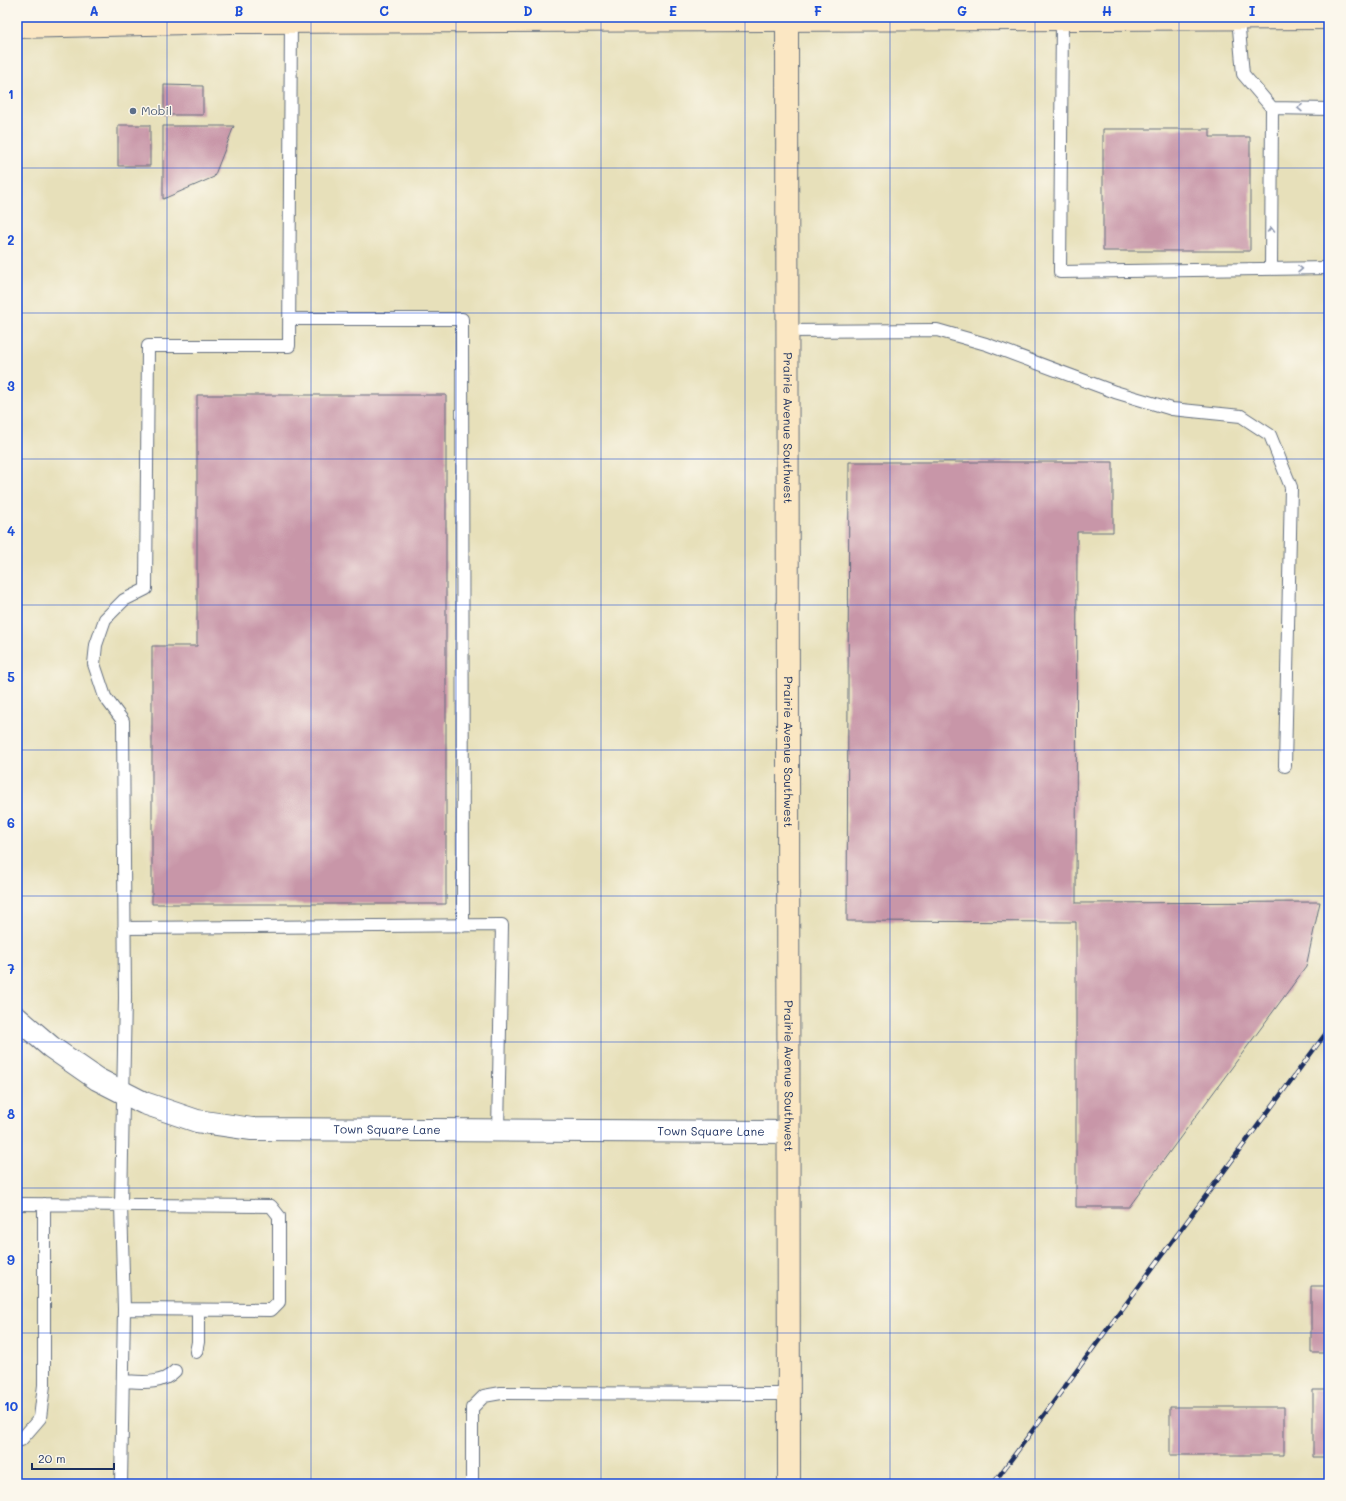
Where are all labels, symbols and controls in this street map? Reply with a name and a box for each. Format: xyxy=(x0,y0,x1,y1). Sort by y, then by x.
text: A xyxy=(89,2,99,19)
text: B xyxy=(235,2,244,19)
text: C xyxy=(379,2,389,19)
text: D xyxy=(523,2,533,19)
text: E xyxy=(669,2,677,19)
text: F xyxy=(814,2,822,19)
text: G xyxy=(957,2,967,19)
text: H xyxy=(1102,2,1112,19)
text: I xyxy=(1249,2,1256,19)
text: 1 xyxy=(8,85,14,102)
place label: Mobil xyxy=(141,102,172,118)
one-way arrow xyxy=(1297,104,1303,112)
marker: Mobil xyxy=(128,106,138,116)
one-way arrow xyxy=(1267,227,1275,233)
text: 2 xyxy=(7,231,15,248)
one-way arrow xyxy=(1297,265,1303,273)
street label: Prairie Avenue Southwest xyxy=(780,352,797,504)
text: 3 xyxy=(7,377,15,394)
text: 4 xyxy=(7,522,15,539)
text: 5 xyxy=(7,668,15,685)
street label: Prairie Avenue Southwest xyxy=(781,676,797,828)
text: 6 xyxy=(7,814,15,831)
text: 7 xyxy=(7,960,15,977)
street label: Prairie Avenue Southwest xyxy=(781,1000,798,1152)
text: 8 xyxy=(7,1105,15,1122)
street label: Town Square Lane xyxy=(333,1120,441,1137)
street label: Town Square Lane xyxy=(657,1122,765,1139)
text: 9 xyxy=(7,1251,15,1268)
text: 10 xyxy=(4,1397,18,1414)
scale bar xyxy=(32,1445,114,1471)
text: 20 m xyxy=(38,1450,66,1466)

